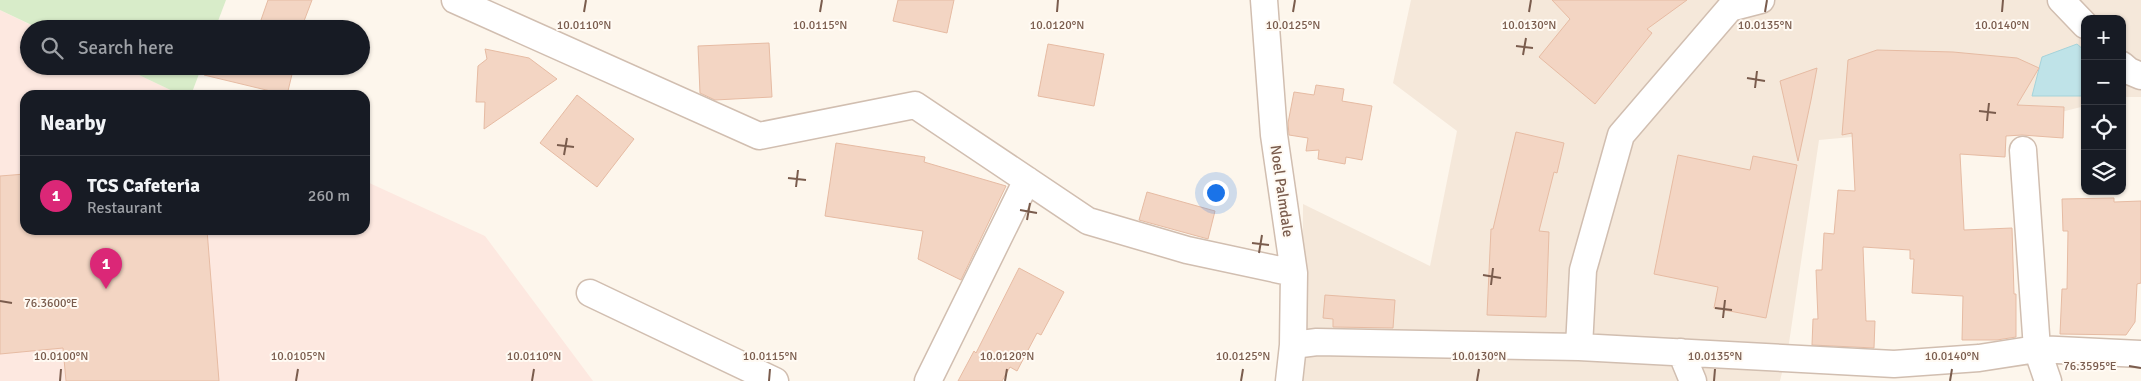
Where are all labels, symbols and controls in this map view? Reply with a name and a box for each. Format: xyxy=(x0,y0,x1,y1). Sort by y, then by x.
map controls xyxy=(2081,15,2126,195)
button: + xyxy=(2081,15,2126,60)
text: 10.0110°N xyxy=(557,18,611,33)
text: 10.0115°N xyxy=(793,18,847,33)
text: 10.0120°N xyxy=(1030,18,1084,33)
text: 10.0125°N xyxy=(1266,18,1320,33)
text: 10.0130°N xyxy=(1502,18,1556,33)
text: 10.0135°N xyxy=(1738,18,1792,33)
text: 10.0140°N xyxy=(1975,18,2029,33)
search box xyxy=(20,20,370,75)
icon: search xyxy=(38,34,66,62)
text: Search here xyxy=(78,36,174,60)
button: − xyxy=(2081,60,2126,105)
button: locate xyxy=(2081,105,2126,150)
text: Nearby xyxy=(40,110,106,136)
street label: Noel Palmdale xyxy=(1267,144,1297,238)
button: layers xyxy=(2081,150,2126,195)
text: TCS Cafeteria xyxy=(87,174,200,198)
your location xyxy=(1203,180,1229,206)
text: 1 xyxy=(52,186,60,206)
text: 260 m xyxy=(308,186,350,206)
text: Restaurant xyxy=(87,198,162,218)
pin: 1 xyxy=(90,248,122,289)
text: 76.3600°E xyxy=(24,296,78,311)
text: 10.0100°N xyxy=(34,349,88,364)
text: 10.0105°N xyxy=(271,349,325,364)
text: 10.0110°N xyxy=(507,349,561,364)
text: 10.0115°N xyxy=(743,349,797,364)
text: 10.0120°N xyxy=(980,349,1034,364)
text: 10.0125°N xyxy=(1216,349,1270,364)
text: 10.0130°N xyxy=(1452,349,1506,364)
text: 10.0135°N xyxy=(1688,349,1742,364)
text: 10.0140°N xyxy=(1925,349,1979,364)
text: 76.3595°E xyxy=(2063,359,2117,374)

